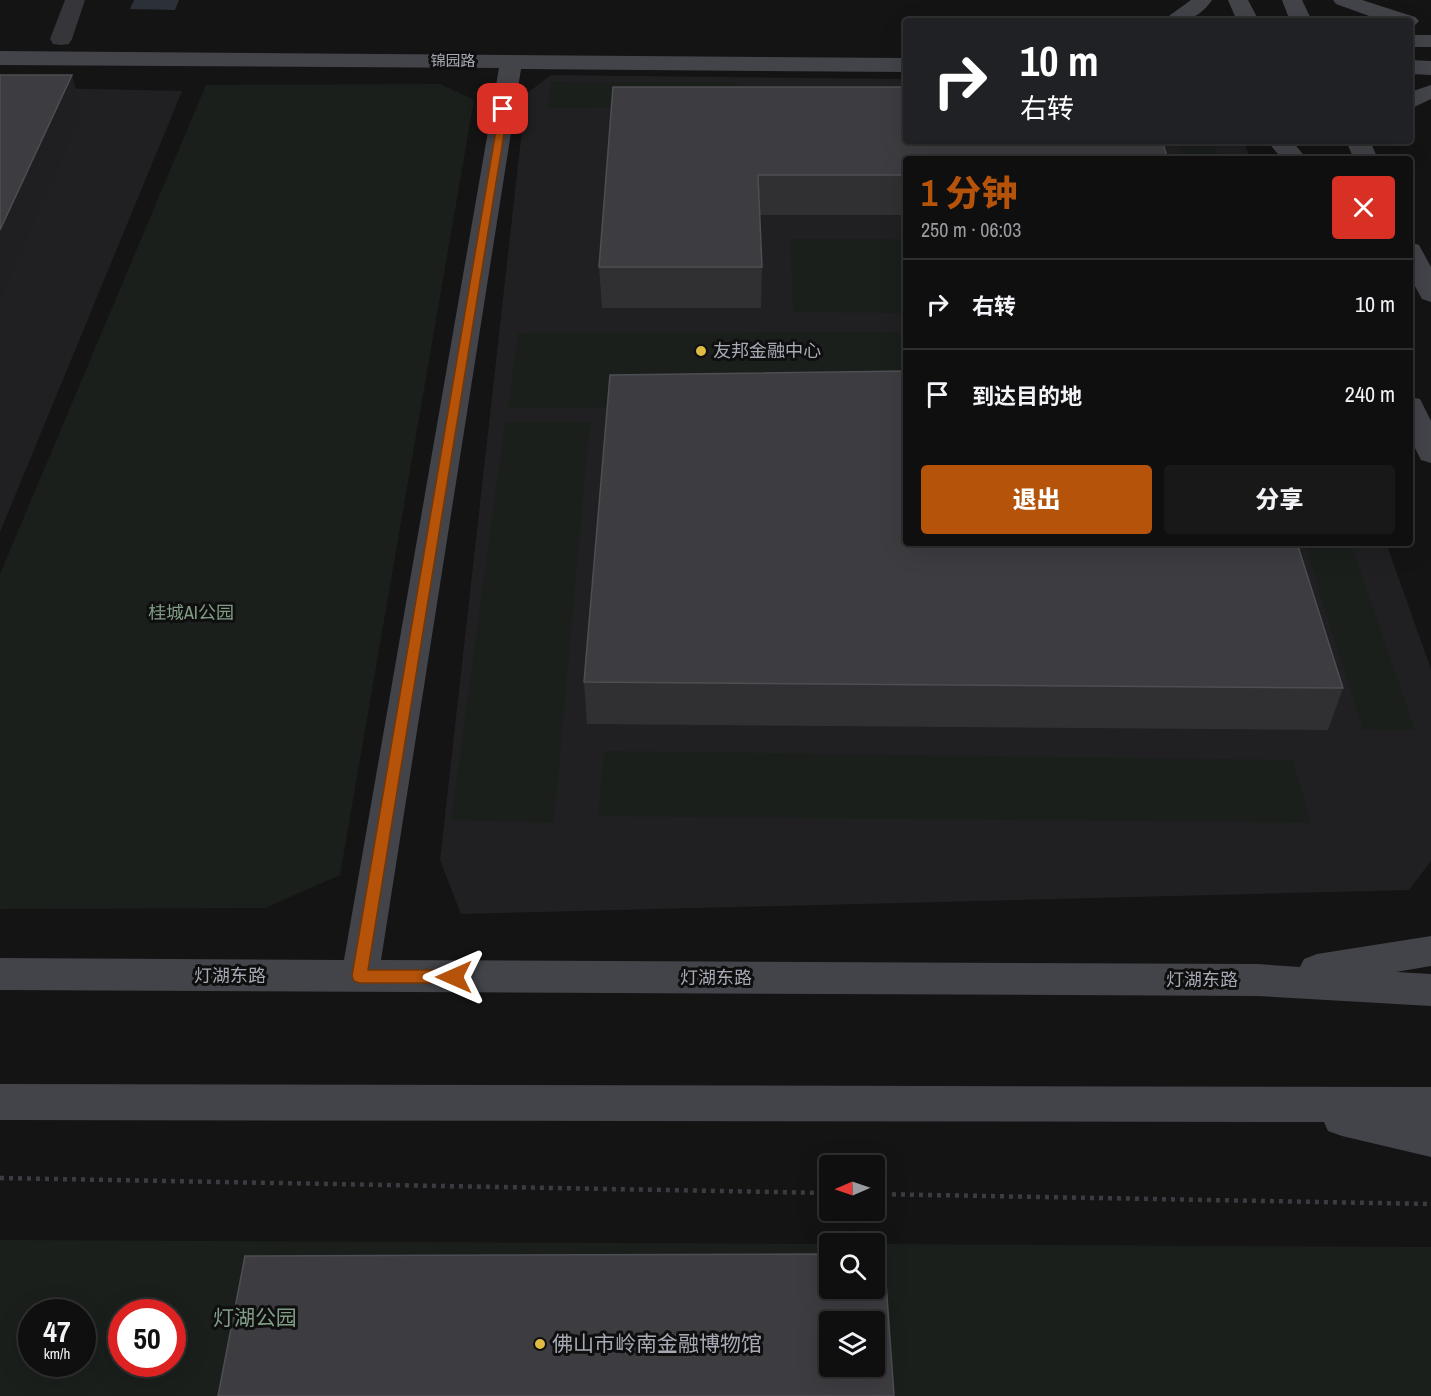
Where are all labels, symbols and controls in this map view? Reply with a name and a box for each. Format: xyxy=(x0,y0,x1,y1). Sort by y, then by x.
text: 10 m xyxy=(1020,33,1099,89)
icon: right xyxy=(921,42,999,120)
street label: 锦园路 xyxy=(430,50,476,71)
pin xyxy=(477,83,528,134)
text: 右转 xyxy=(1020,90,1074,126)
icon: arrive xyxy=(486,92,519,125)
text: 1 分钟 xyxy=(921,169,1018,217)
button: close xyxy=(1332,176,1395,239)
text: 250 m · 06:03 xyxy=(921,216,1021,243)
icon: right xyxy=(921,288,954,321)
text: 10 m xyxy=(1355,289,1395,319)
text: 右转 xyxy=(972,291,1016,321)
place label: 友邦金融中心 xyxy=(713,338,821,363)
marker: 友邦金融中心 xyxy=(694,344,708,358)
icon: arrive xyxy=(921,378,954,411)
text: 240 m xyxy=(1345,379,1395,409)
text: 到达目的地 xyxy=(972,381,1082,411)
button: 退出 xyxy=(921,465,1152,534)
button: 分享 xyxy=(1164,465,1395,534)
park label: 桂城AI公园 xyxy=(148,600,234,625)
position arrow xyxy=(422,945,486,1009)
street label: 灯湖东路 xyxy=(194,963,266,988)
street label: 灯湖东路 xyxy=(680,965,752,990)
street label: 灯湖东路 xyxy=(1166,967,1238,992)
north arrow xyxy=(819,1155,885,1221)
map controls xyxy=(819,1155,885,1377)
button: search xyxy=(819,1233,885,1299)
speed limit sign: 50 xyxy=(108,1299,186,1377)
park label: 灯湖公园 xyxy=(213,1303,297,1332)
text: 47 xyxy=(43,1311,71,1351)
button: layers xyxy=(819,1311,885,1377)
place label: 佛山市岭南金融博物馆 xyxy=(552,1329,762,1358)
marker: 佛山市岭南金融博物馆 xyxy=(533,1337,547,1351)
text: km/h xyxy=(44,1343,70,1364)

